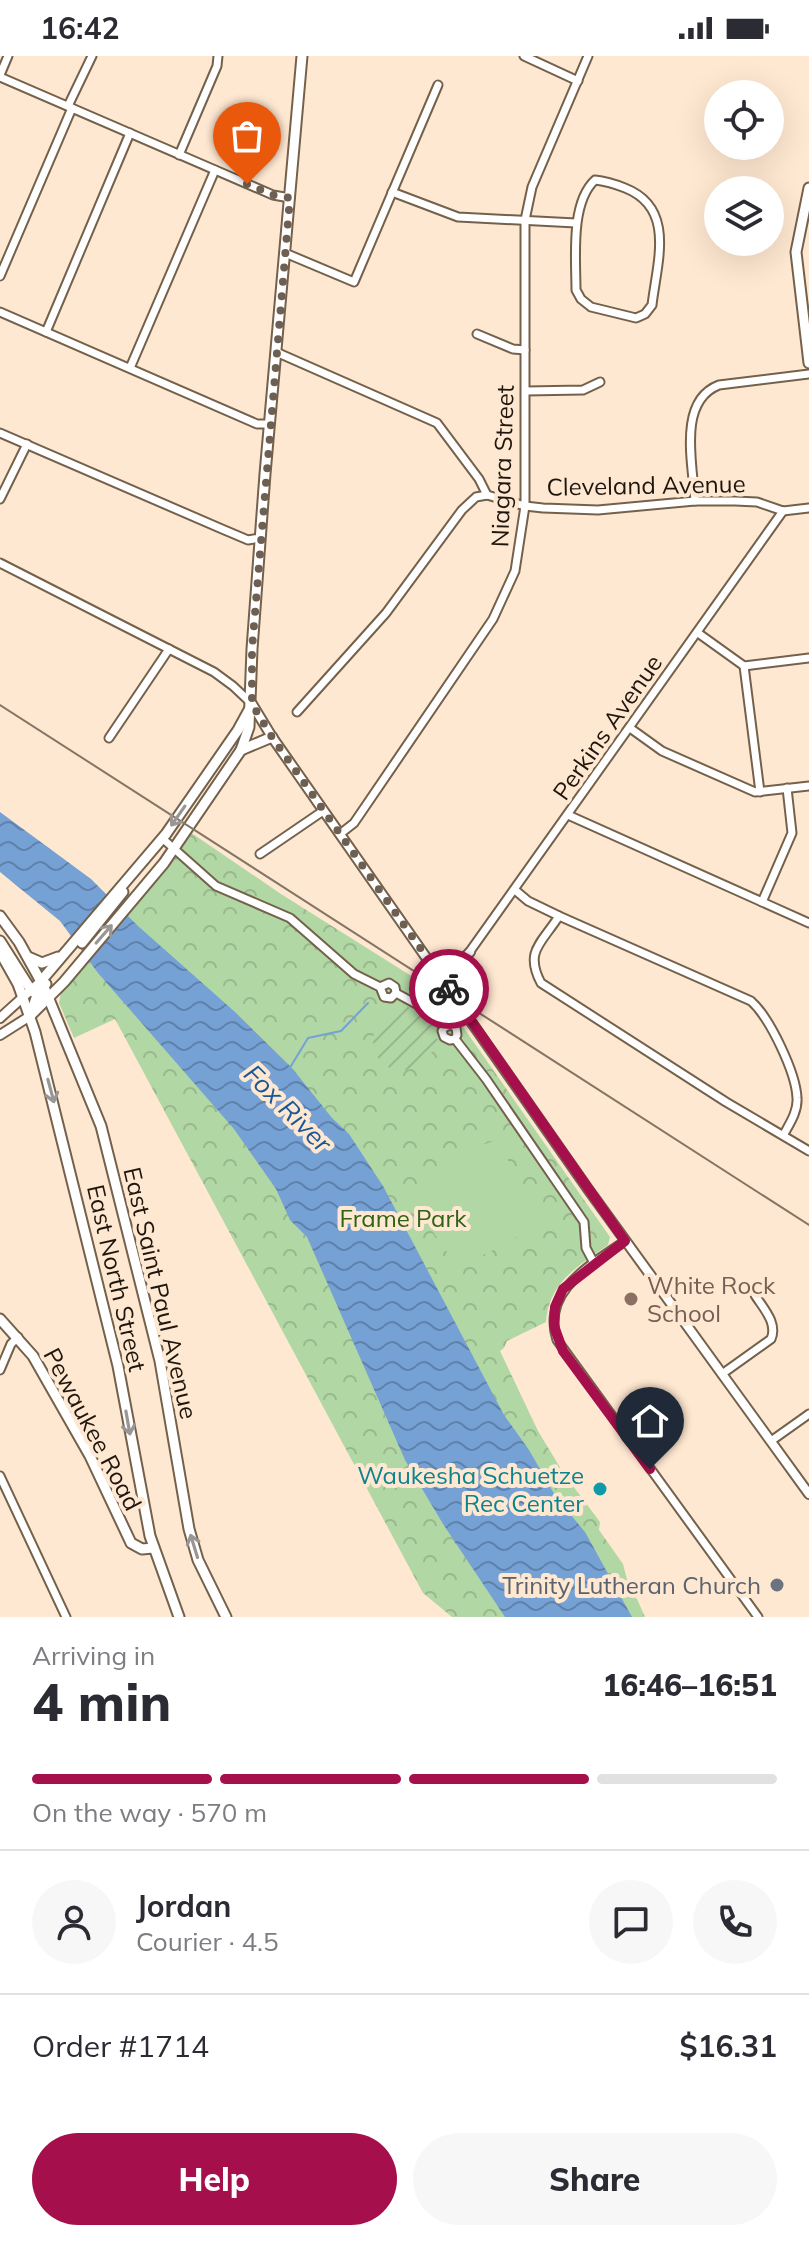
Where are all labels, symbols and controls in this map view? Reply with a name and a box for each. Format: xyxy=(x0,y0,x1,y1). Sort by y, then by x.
text: 16:42 xyxy=(40,9,119,47)
map controls xyxy=(704,80,784,256)
button: locate xyxy=(704,80,784,160)
pin xyxy=(213,102,281,184)
icon: bag xyxy=(225,114,269,158)
button: layers xyxy=(704,176,784,256)
street label: Niagara Street xyxy=(484,384,520,548)
street label: Cleveland Avenue xyxy=(546,468,746,502)
street label: Perkins Avenue xyxy=(546,648,668,806)
one-way arrow xyxy=(170,804,187,826)
one-way arrow xyxy=(95,924,113,945)
courier xyxy=(409,949,489,1029)
icon: bike xyxy=(427,967,471,1011)
water label: Fox River xyxy=(237,1057,340,1160)
one-way arrow xyxy=(44,1078,59,1104)
street label: East Saint Paul Avenue xyxy=(117,1164,205,1422)
street label: East North Street xyxy=(81,1182,153,1374)
park label: Frame Park xyxy=(339,1203,467,1233)
place label: White Rock School xyxy=(647,1270,776,1328)
marker: White Rock School xyxy=(622,1290,640,1308)
street label: Pewaukee Road xyxy=(37,1342,149,1516)
pin xyxy=(616,1387,684,1469)
icon: home xyxy=(628,1399,672,1443)
one-way arrow xyxy=(121,1410,136,1436)
place label: Waukesha Schuetze Rec Center xyxy=(357,1460,584,1518)
marker: Waukesha Schuetze Rec Center xyxy=(591,1480,609,1498)
one-way arrow xyxy=(186,1534,201,1560)
place label: Trinity Lutheran Church xyxy=(502,1570,761,1600)
marker: Trinity Lutheran Church xyxy=(768,1576,786,1594)
text: Arriving in xyxy=(32,1639,155,1672)
text: 16:46–16:51 xyxy=(602,1666,777,1704)
text: 4 min xyxy=(32,1669,171,1734)
text: On the way · 570 m xyxy=(32,1796,267,1829)
button: person xyxy=(32,1880,116,1964)
button: chat xyxy=(589,1880,673,1964)
button: phone xyxy=(693,1880,777,1964)
text: Jordan xyxy=(136,1887,231,1925)
text: Courier · 4.5 xyxy=(136,1925,279,1958)
text: Order #1714 xyxy=(32,2027,209,2065)
text: $16.31 xyxy=(680,2027,777,2065)
button: Help xyxy=(32,2133,397,2225)
button: Share xyxy=(413,2133,777,2225)

